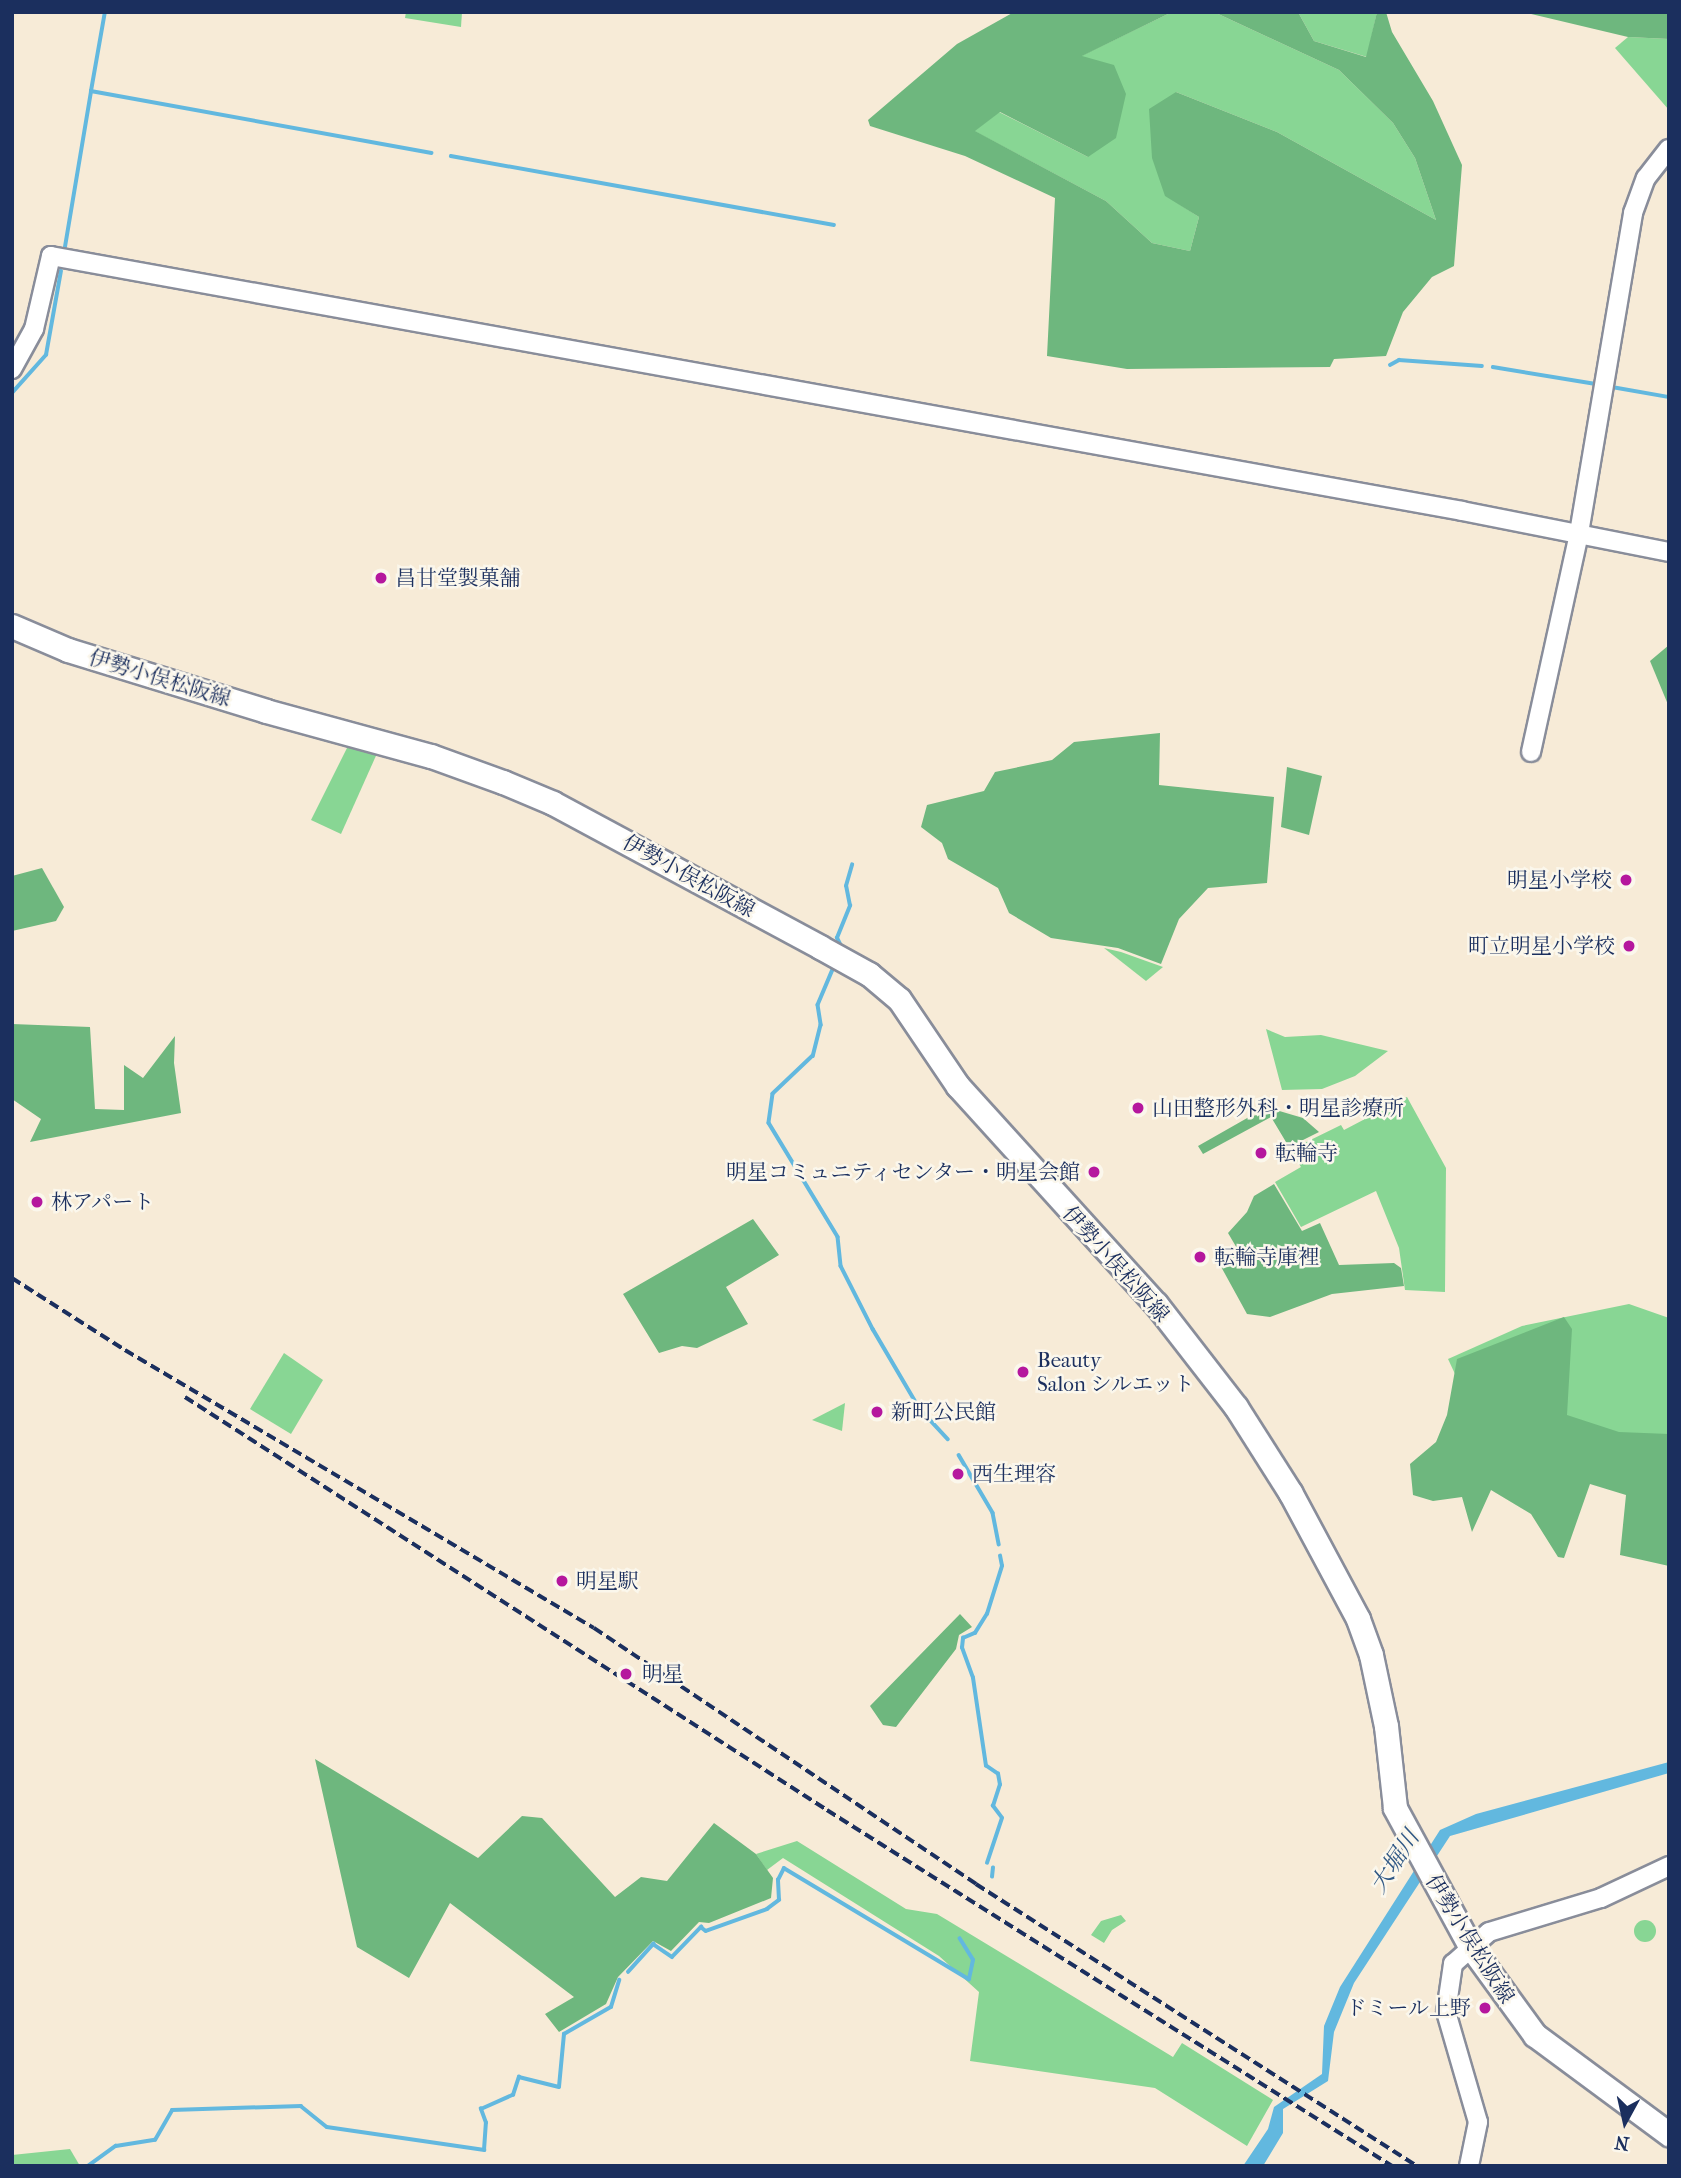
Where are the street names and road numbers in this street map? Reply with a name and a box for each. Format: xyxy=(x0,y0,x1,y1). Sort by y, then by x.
street label: 伊勢小俣松阪線 xyxy=(86,644,234,712)
street label: 伊勢小俣松阪線 xyxy=(619,829,759,923)
street label: 伊勢小俣松阪線 xyxy=(1057,1201,1175,1327)
street label: 伊勢小俣松阪線 xyxy=(1420,1870,1520,2008)

